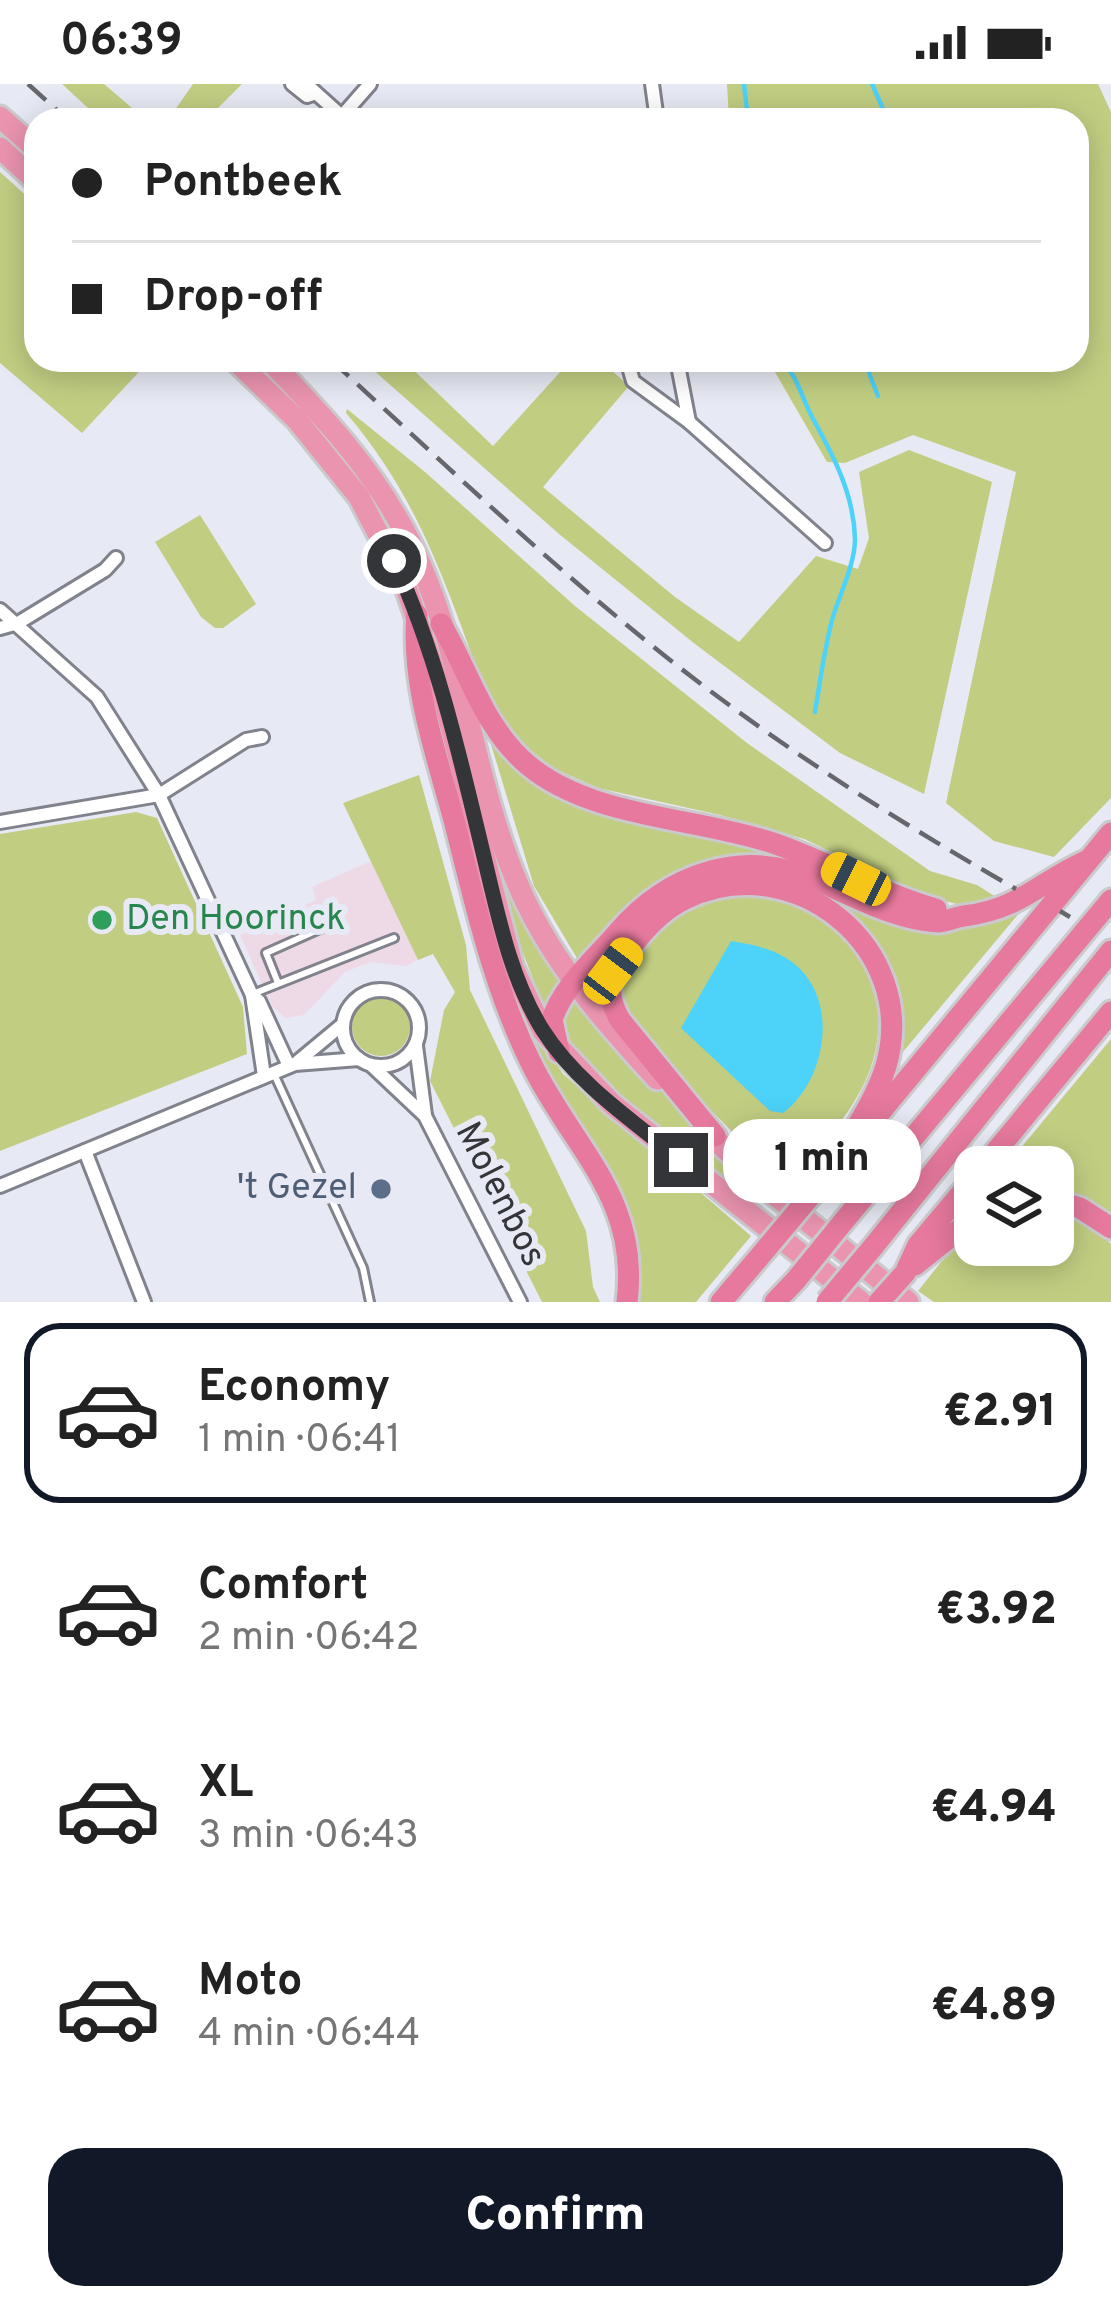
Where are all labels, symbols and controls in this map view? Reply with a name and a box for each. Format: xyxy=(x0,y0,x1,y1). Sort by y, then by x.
text: 06:39 xyxy=(60,14,183,71)
text: Pontbeek xyxy=(144,155,342,212)
text: Drop-off xyxy=(144,270,323,327)
route start xyxy=(367,534,421,588)
car xyxy=(816,847,896,911)
place label: Den Hoorinck xyxy=(126,897,345,943)
marker: Den Hoorinck xyxy=(89,907,115,933)
car xyxy=(577,931,649,1011)
street label: Molenbos xyxy=(443,1115,555,1275)
callout: 1 min xyxy=(723,1118,921,1202)
route end xyxy=(654,1133,708,1187)
text: 1 min xyxy=(774,1136,870,1185)
map controls xyxy=(954,1146,1074,1266)
button: layers xyxy=(954,1146,1074,1266)
place label: 't Gezel xyxy=(237,1166,357,1212)
marker: 't Gezel xyxy=(368,1176,394,1202)
icon: car xyxy=(54,1359,162,1467)
text: Economy xyxy=(198,1360,390,1417)
text: €2.91 xyxy=(943,1385,1057,1442)
text: 1 min · 06:41 xyxy=(198,1417,401,1466)
icon: car xyxy=(54,1557,162,1665)
text: Comfort xyxy=(198,1558,368,1615)
text: €3.92 xyxy=(936,1583,1057,1640)
text: 2 min · 06:42 xyxy=(198,1615,419,1664)
icon: car xyxy=(54,1755,162,1863)
text: XL xyxy=(198,1756,253,1813)
text: €4.94 xyxy=(931,1781,1057,1838)
text: 3 min · 06:43 xyxy=(198,1813,419,1862)
icon: car xyxy=(54,1953,162,2061)
text: Moto xyxy=(198,1954,302,2011)
text: €4.89 xyxy=(931,1979,1057,2036)
text: 4 min · 06:44 xyxy=(198,2011,420,2060)
button: Confirm xyxy=(48,2148,1063,2286)

